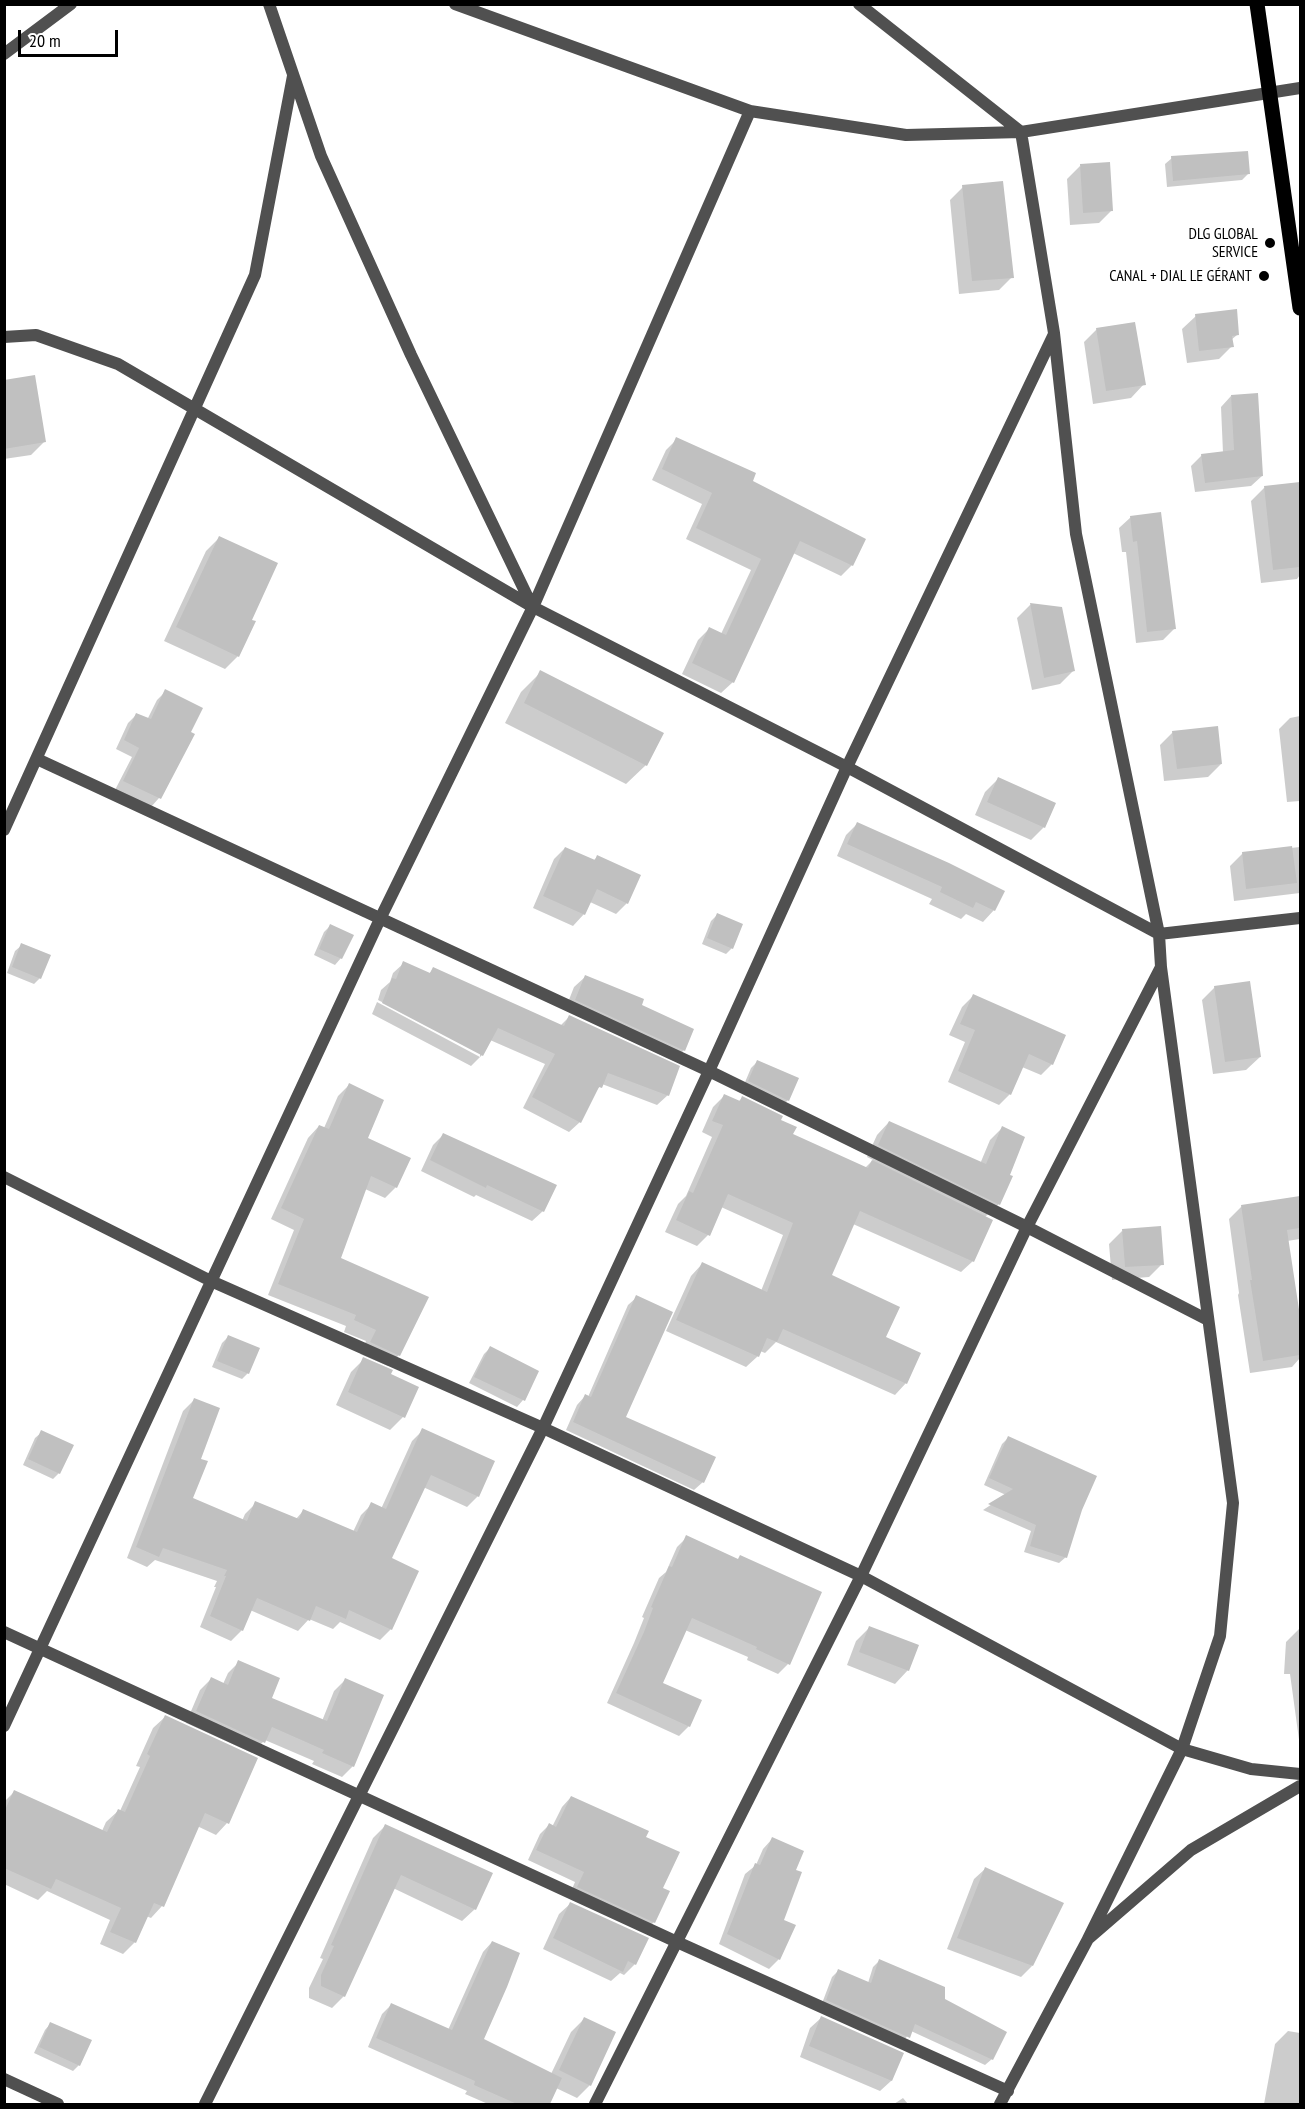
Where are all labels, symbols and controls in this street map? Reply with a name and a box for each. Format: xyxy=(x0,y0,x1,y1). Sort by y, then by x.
scale bar xyxy=(21,18,122,56)
text: 20 m xyxy=(29,29,61,52)
place label: DLG GLOBAL SERVICE xyxy=(1188,224,1258,262)
marker: DLG GLOBAL SERVICE xyxy=(1263,236,1277,250)
place label: CANAL + DIAL LE GÉRANT xyxy=(1109,266,1252,286)
marker: CANAL + DIAL LE GÉRANT xyxy=(1257,269,1271,283)

